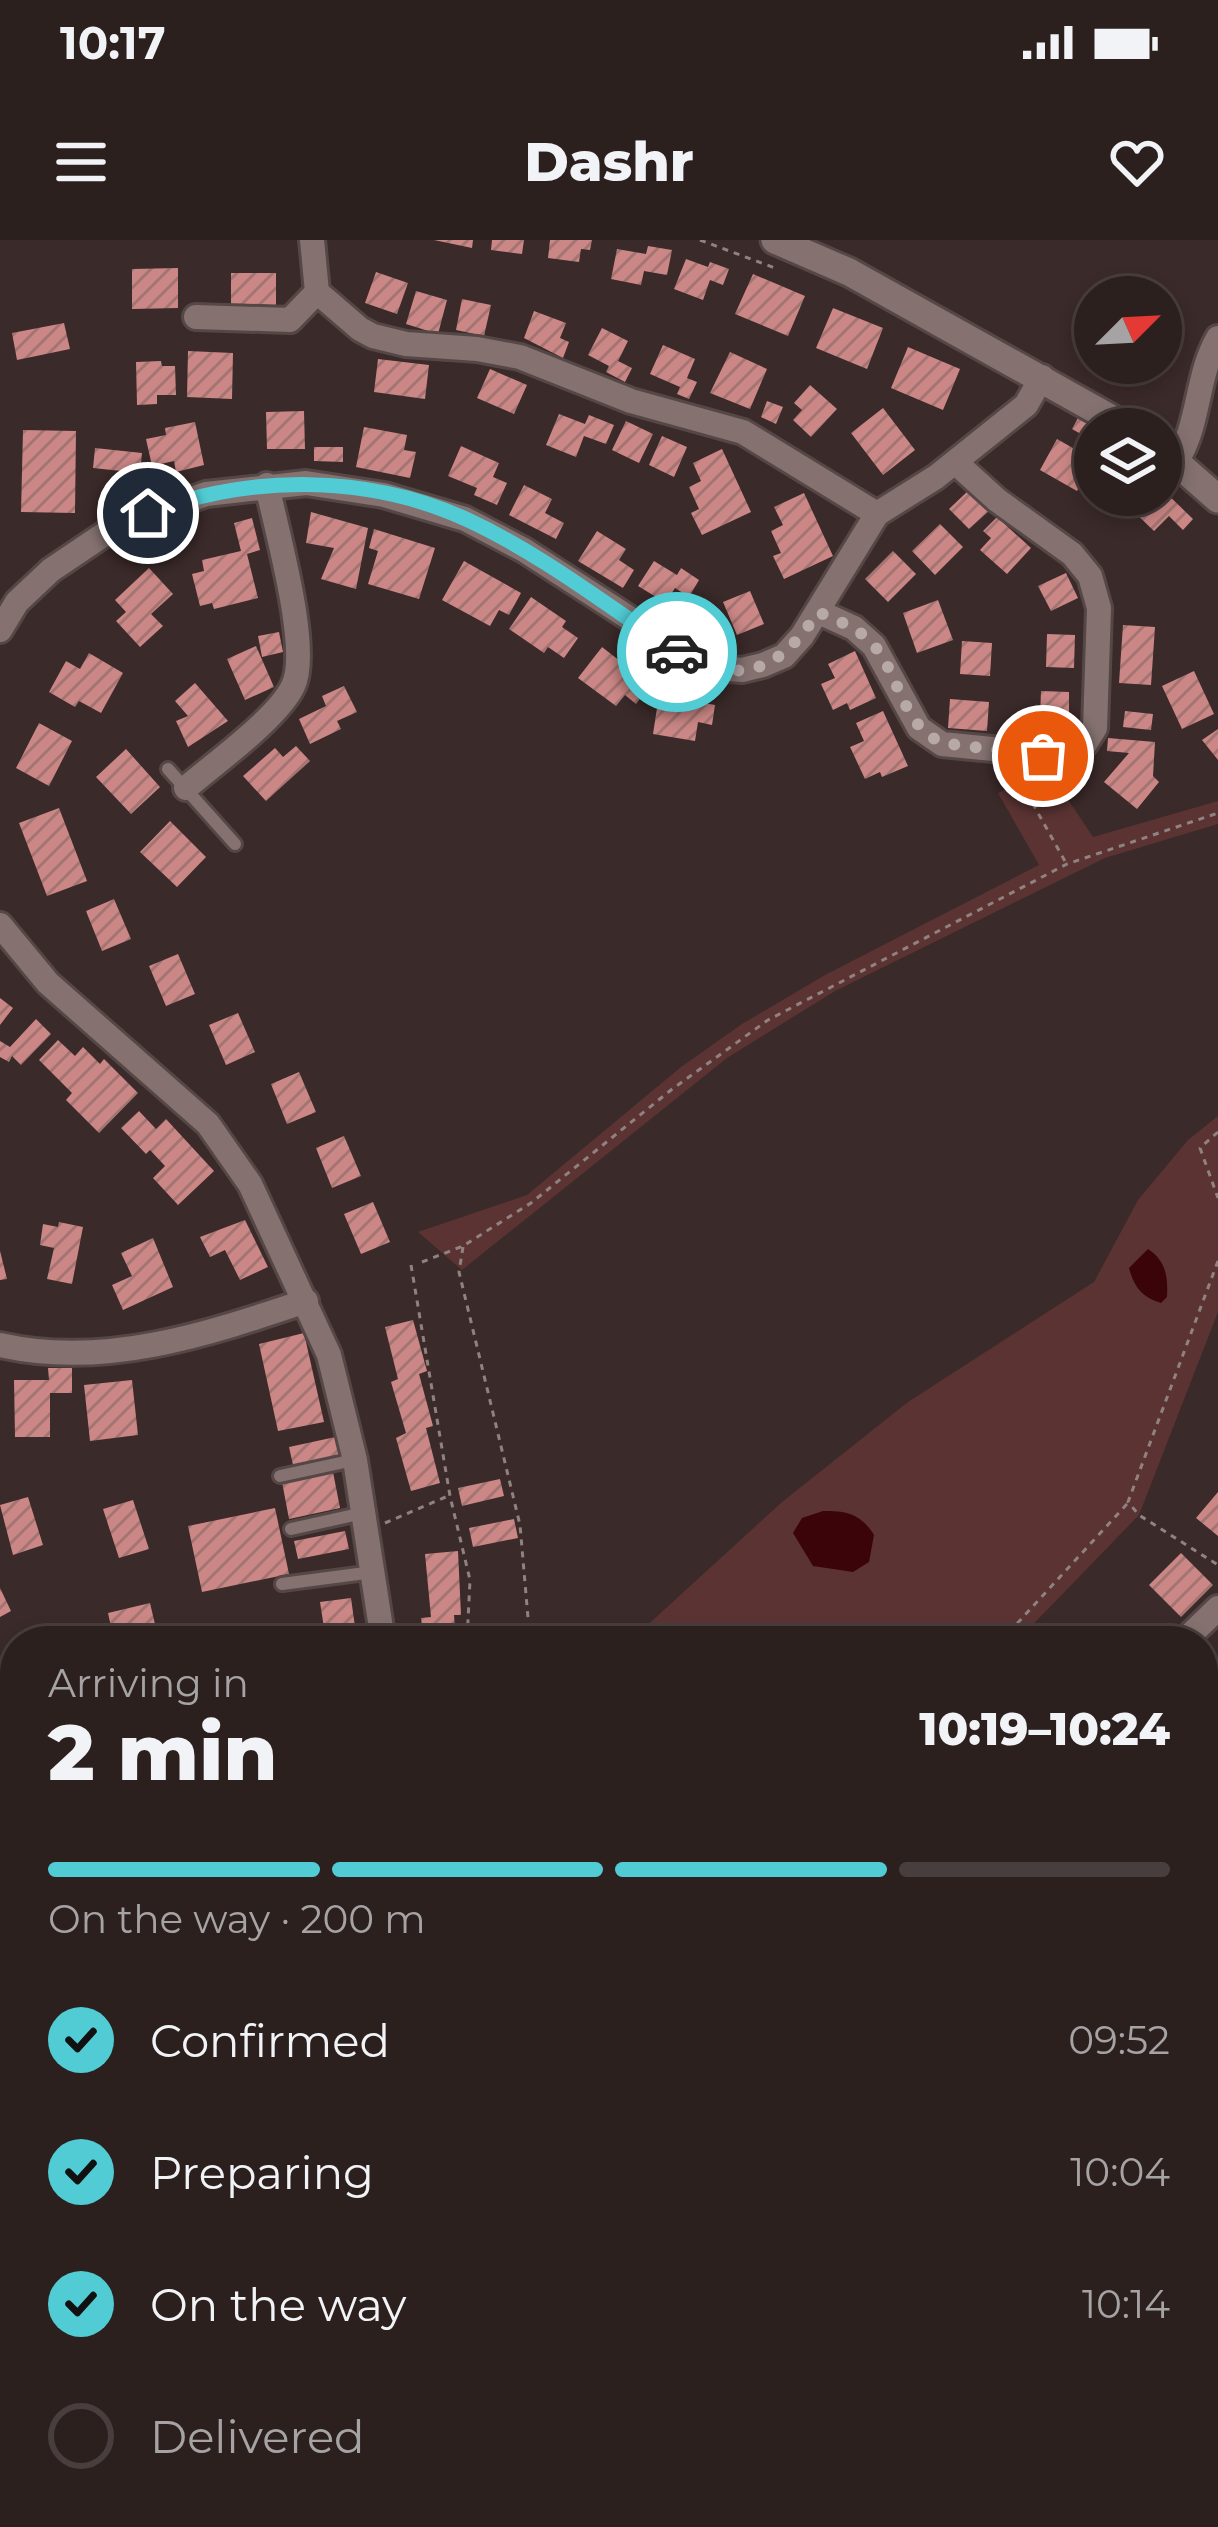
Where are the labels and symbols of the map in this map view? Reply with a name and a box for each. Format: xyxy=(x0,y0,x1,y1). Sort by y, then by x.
north arrow xyxy=(1074,276,1182,384)
pin xyxy=(97,462,199,564)
courier xyxy=(617,592,737,712)
pin xyxy=(992,705,1094,807)

